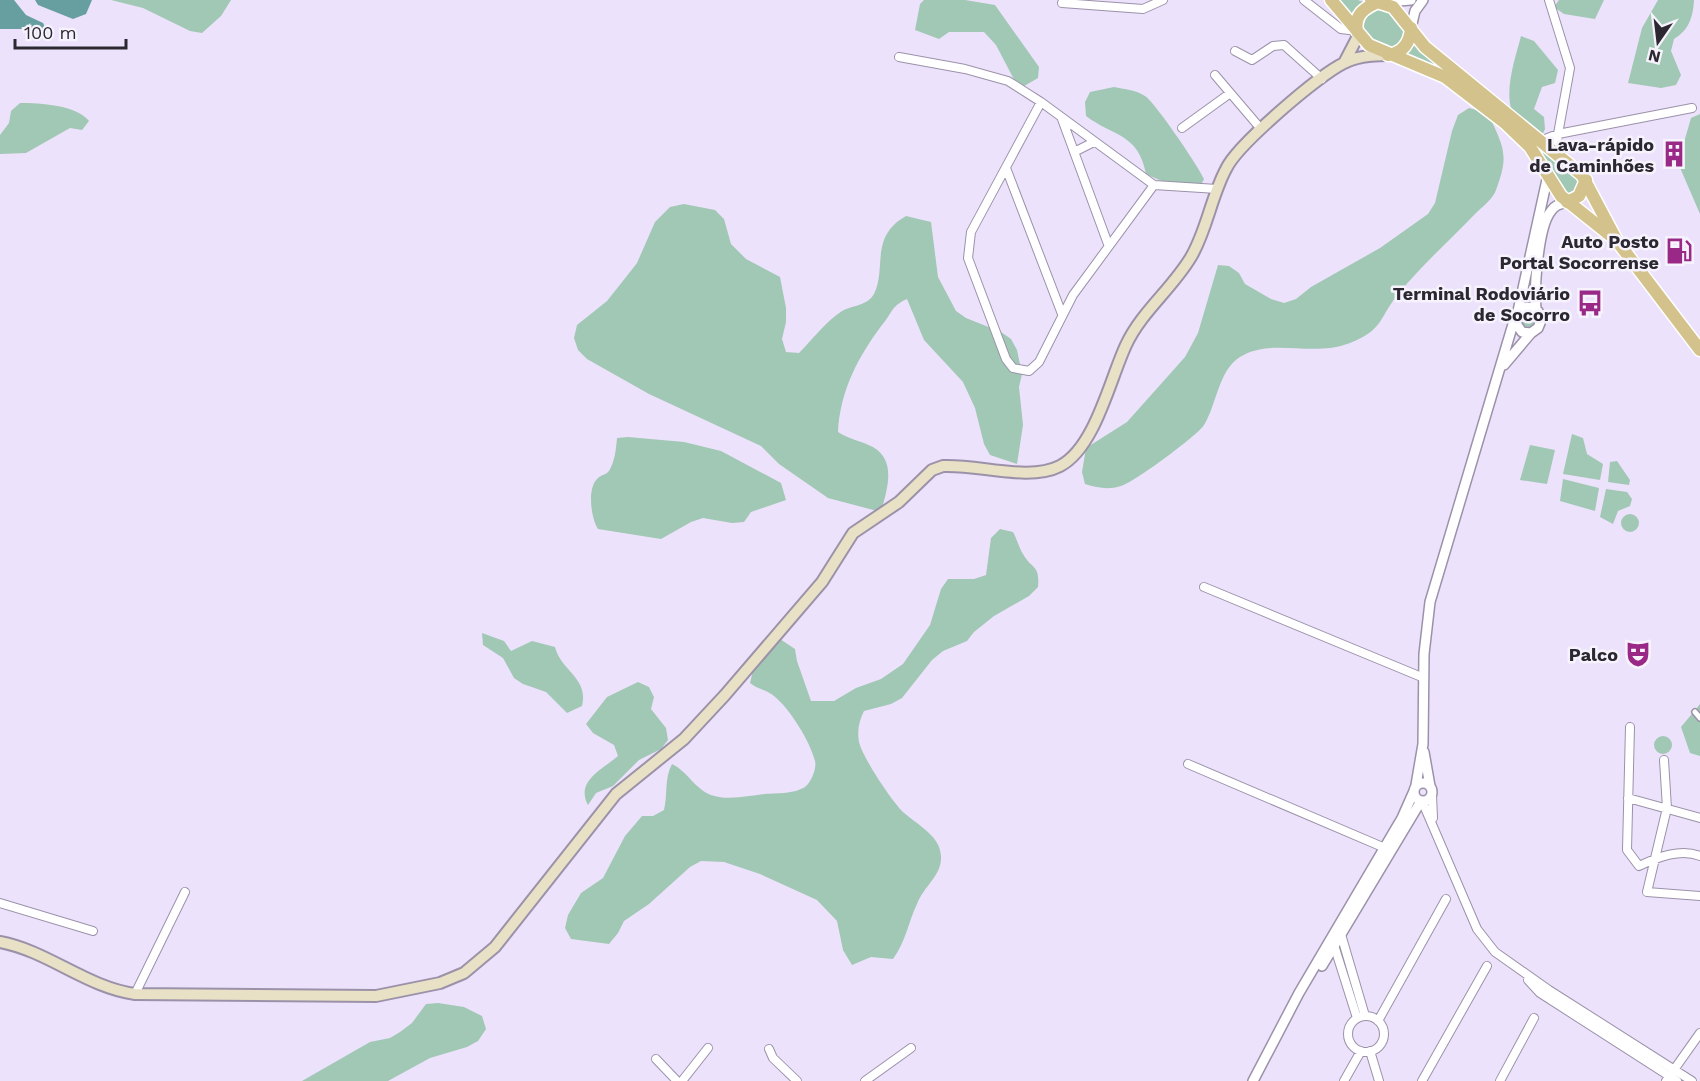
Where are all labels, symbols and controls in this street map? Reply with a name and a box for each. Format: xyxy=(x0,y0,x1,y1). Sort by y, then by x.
scale bar xyxy=(15,12,126,50)
north arrow xyxy=(1628,12,1688,72)
text: 100 m xyxy=(24,22,77,43)
text: N xyxy=(1646,45,1663,67)
place label: Lava-rápido de Caminhões xyxy=(1529,134,1654,176)
building icon: Lava-rápido de Caminhões xyxy=(1659,139,1689,169)
place label: Auto Posto Portal Socorrense xyxy=(1499,231,1659,273)
fuel station icon: Auto Posto Portal Socorrense xyxy=(1664,236,1694,266)
place label: Terminal Rodoviário de Socorro xyxy=(1393,283,1570,325)
bus stop icon: Terminal Rodoviário de Socorro xyxy=(1575,288,1605,318)
theatre icon: Palco xyxy=(1623,639,1653,669)
place label: Palco xyxy=(1569,644,1618,665)

